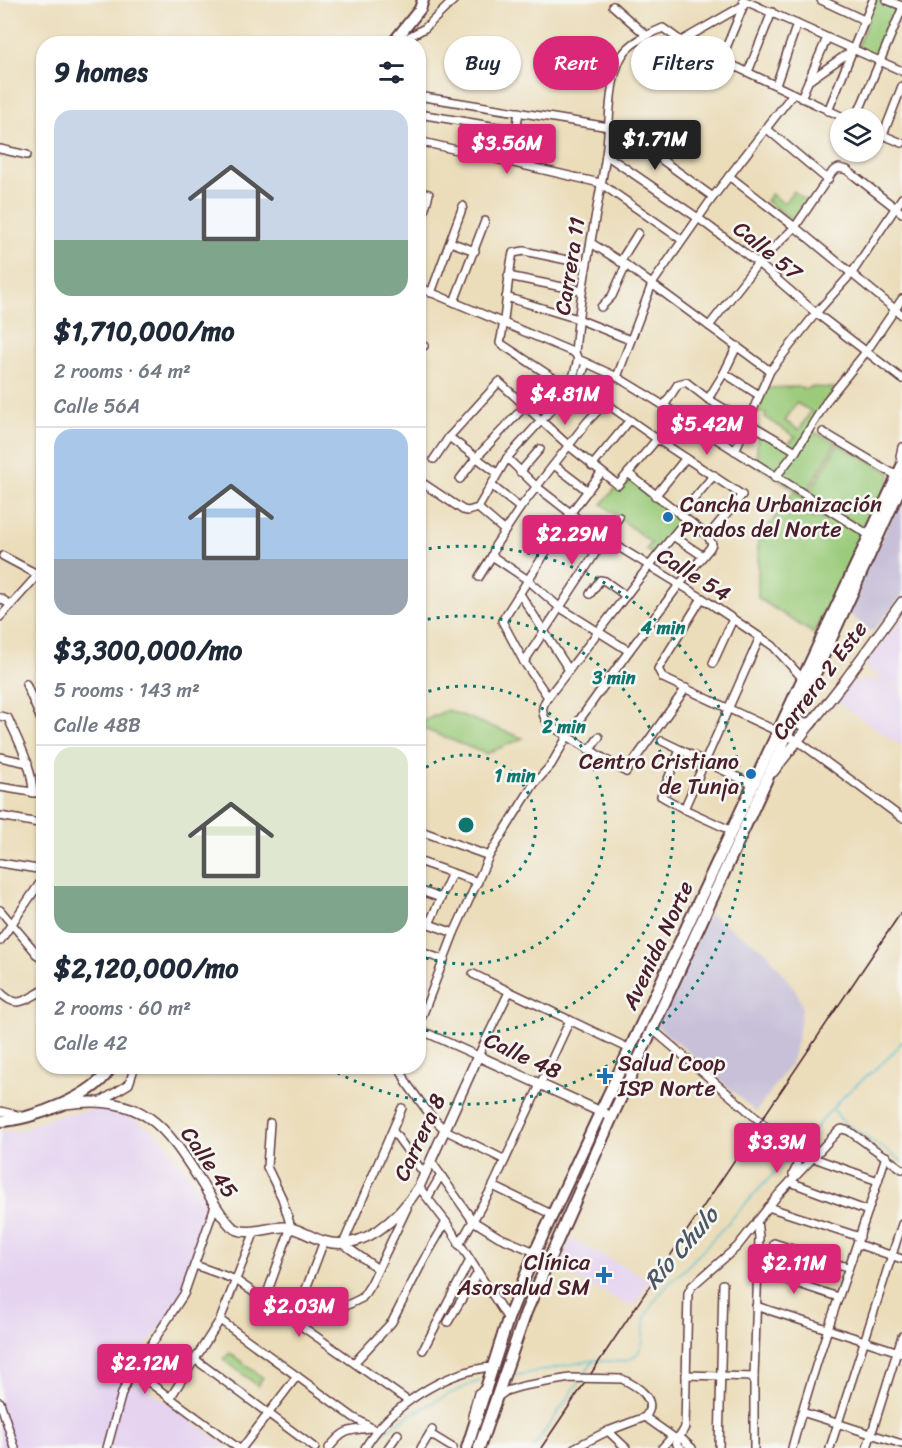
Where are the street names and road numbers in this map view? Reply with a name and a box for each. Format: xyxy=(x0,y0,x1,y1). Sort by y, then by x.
street label: Calle 57 xyxy=(724,210,812,292)
street label: Carrera 11 xyxy=(543,214,596,318)
street label: Calle 54 xyxy=(649,536,739,613)
street label: Carrera 2 Este xyxy=(761,612,878,749)
street label: Avenida Norte xyxy=(610,874,704,1017)
street label: Calle 48 xyxy=(478,1021,568,1090)
street label: Carrera 8 xyxy=(382,1087,457,1188)
street label: Calle 45 xyxy=(170,1118,249,1207)

